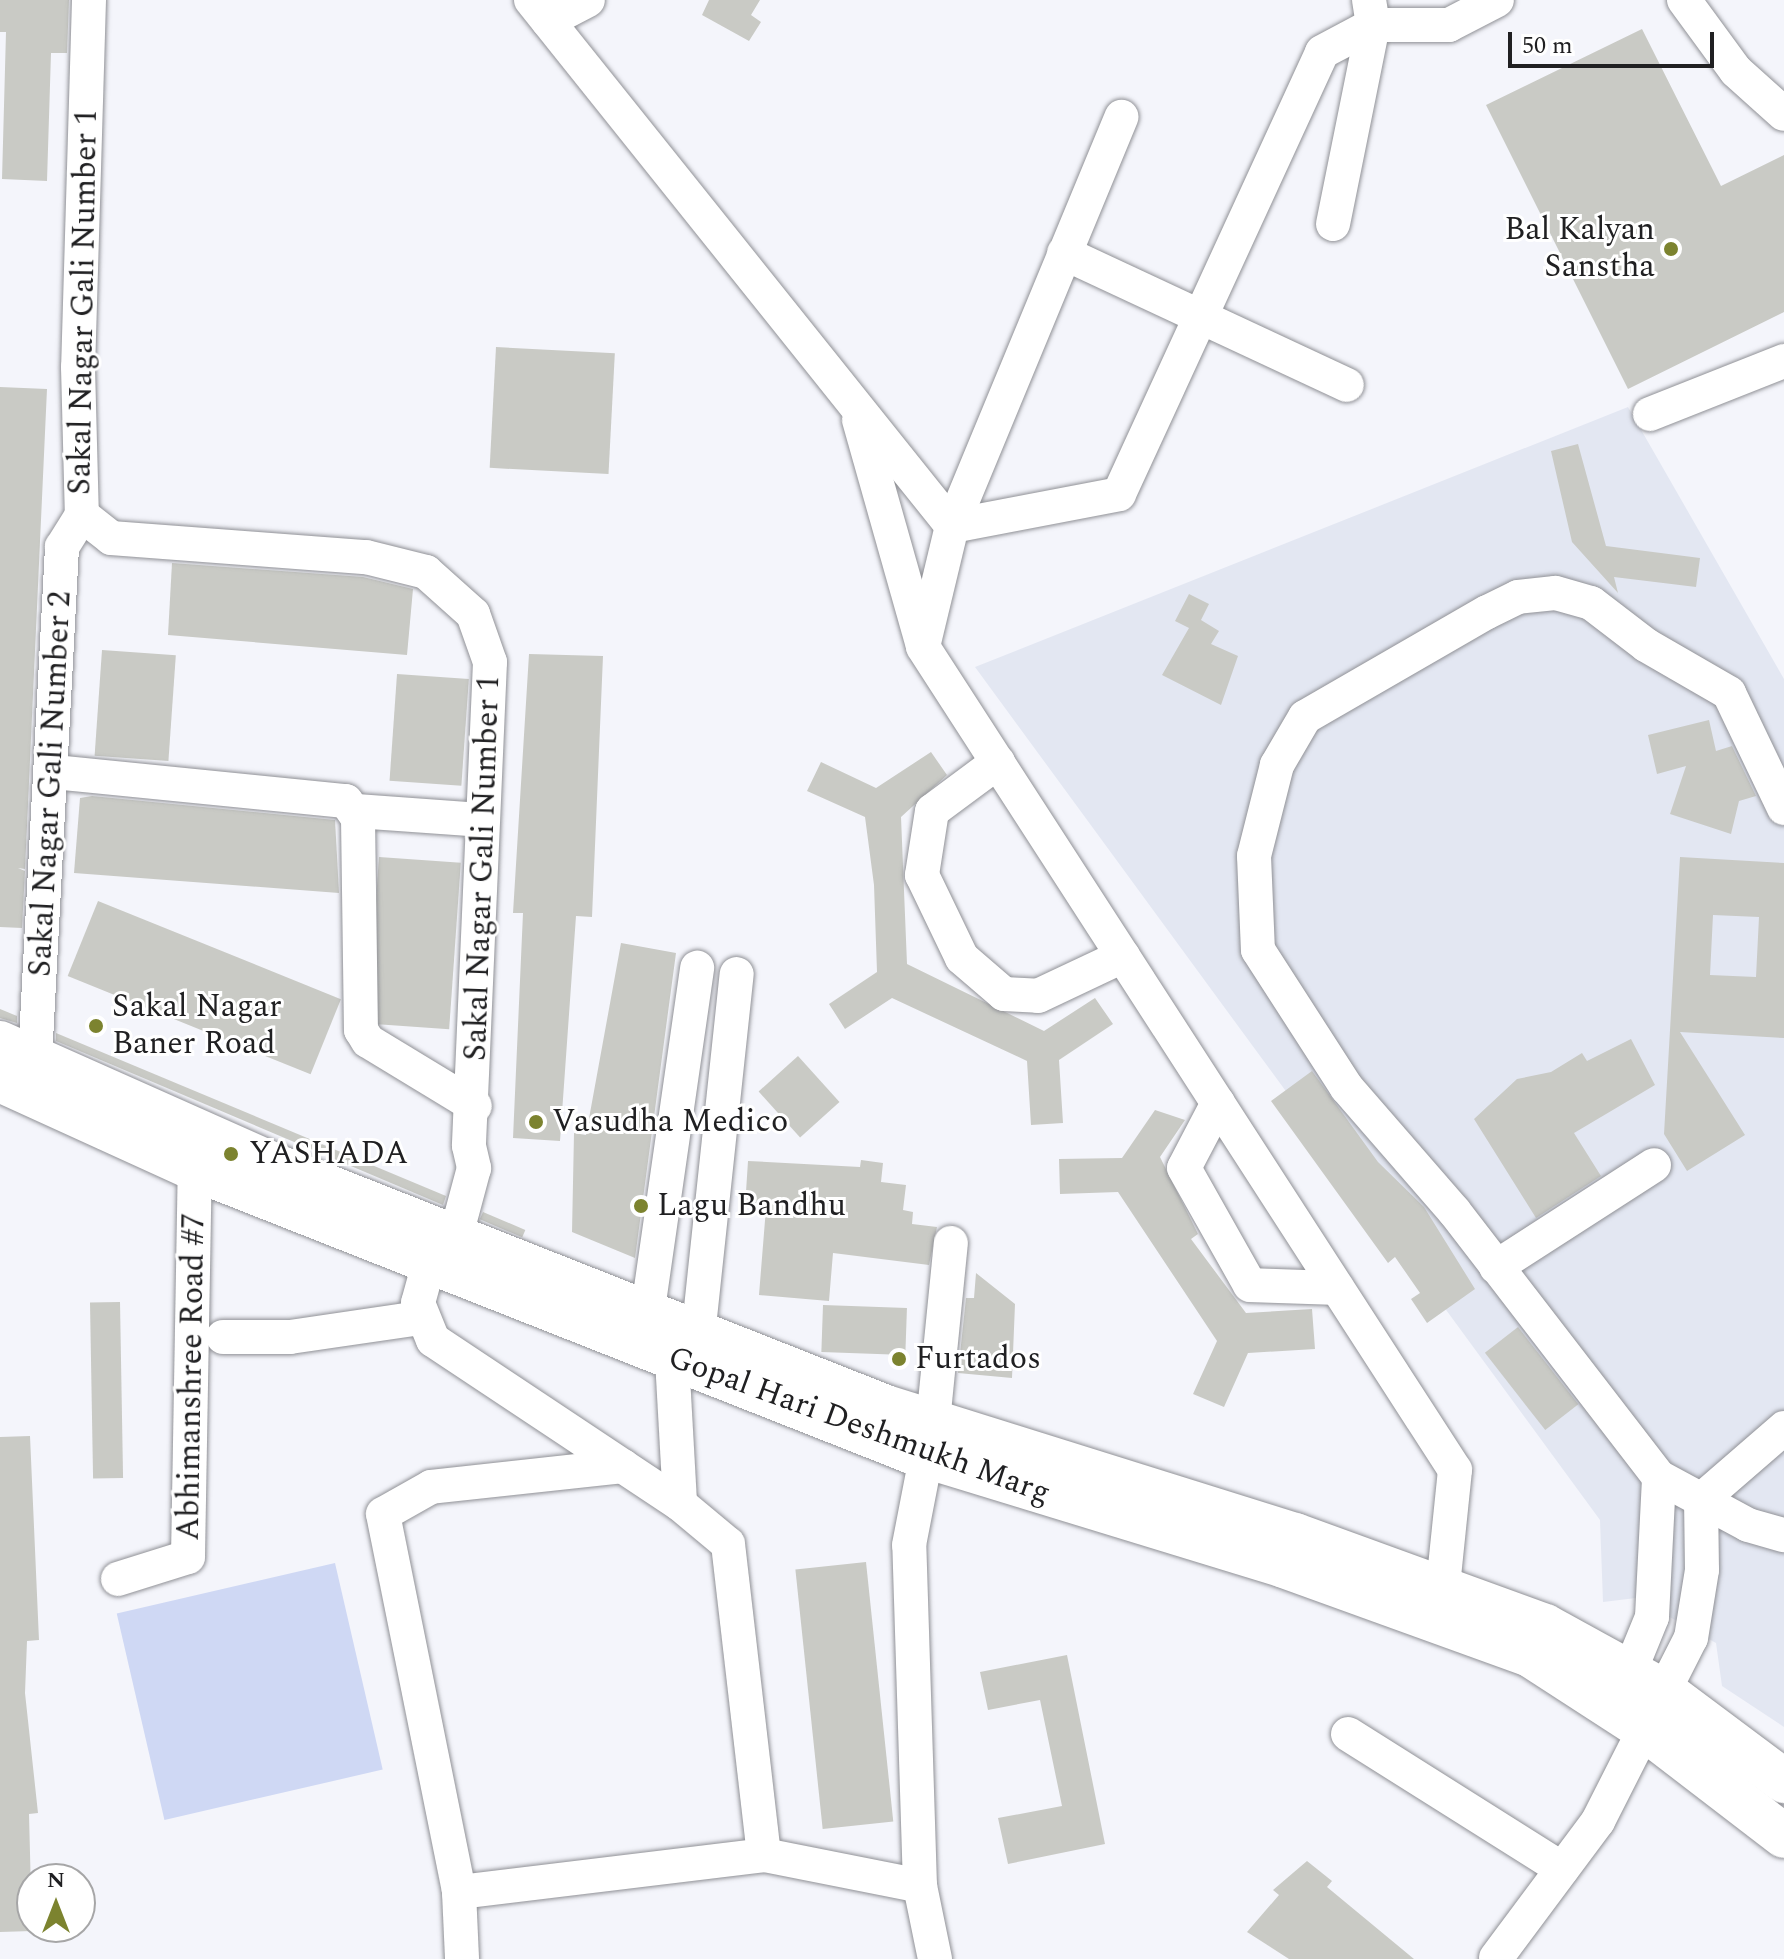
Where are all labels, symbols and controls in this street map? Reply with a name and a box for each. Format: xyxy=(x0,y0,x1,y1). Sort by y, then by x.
scale bar xyxy=(1512,16,1718,66)
text: 50 m xyxy=(1522,28,1573,64)
street label: Sakal Nagar Gali Number 1 xyxy=(61,109,107,495)
place label: Bal Kalyan Sanstha xyxy=(1504,212,1655,287)
marker: Bal Kalyan Sanstha xyxy=(1662,240,1680,258)
street label: Sakal Nagar Gali Number 2 xyxy=(22,590,80,978)
street label: Sakal Nagar Gali Number 1 xyxy=(457,674,509,1062)
place label: Sakal Nagar Baner Road xyxy=(112,989,282,1064)
marker: Sakal Nagar Baner Road xyxy=(87,1017,105,1035)
place label: Vasudha Medico xyxy=(552,1103,788,1141)
marker: Vasudha Medico xyxy=(527,1113,545,1131)
place label: YASHADA xyxy=(249,1135,408,1173)
marker: YASHADA xyxy=(220,1143,242,1165)
place label: Lagu Bandhu xyxy=(657,1187,846,1225)
marker: Lagu Bandhu xyxy=(632,1197,650,1215)
street label: Abhimanshree Road #7 xyxy=(170,1213,214,1541)
street label: Gopal Hari Deshmukh Marg xyxy=(663,1339,1055,1513)
place label: Furtados xyxy=(915,1340,1041,1378)
marker: Furtados xyxy=(890,1350,908,1368)
north arrow xyxy=(16,1863,96,1943)
text: N xyxy=(47,1864,65,1897)

